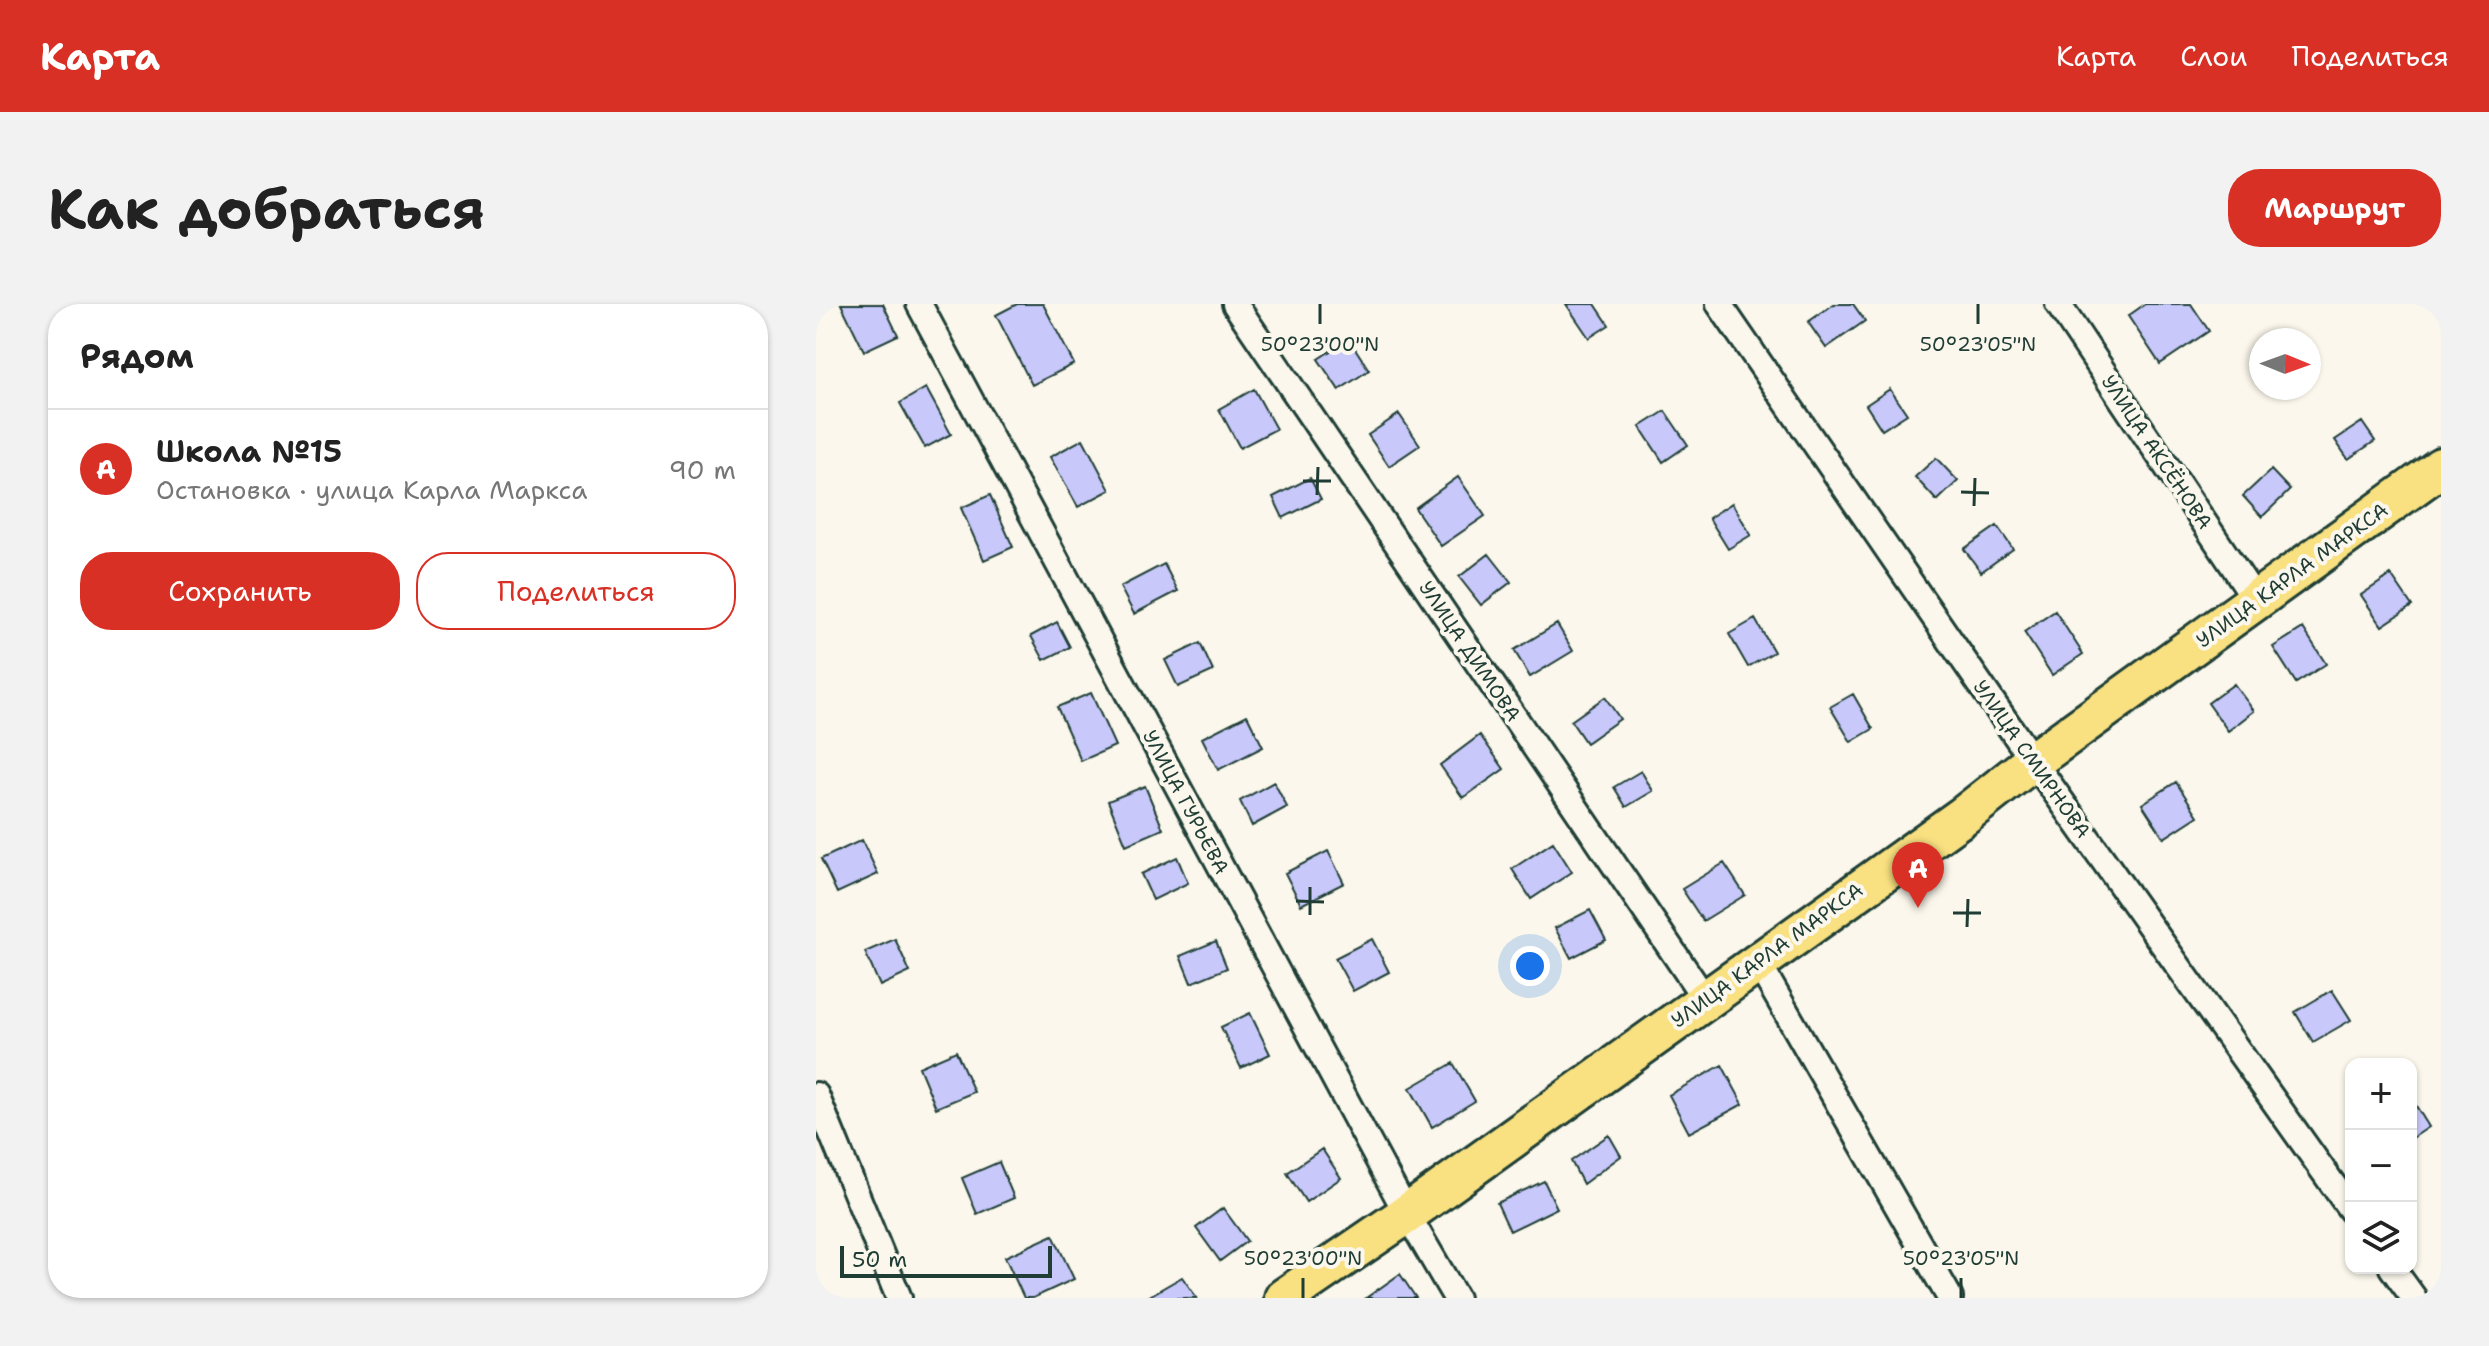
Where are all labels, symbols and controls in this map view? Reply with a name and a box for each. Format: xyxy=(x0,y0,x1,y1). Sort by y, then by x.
text: Карта xyxy=(40,31,160,82)
text: Карта xyxy=(2056,37,2136,75)
text: Слои xyxy=(2180,37,2247,75)
text: Поделиться xyxy=(2291,37,2449,75)
button: Маршрут xyxy=(2228,169,2441,247)
text: Как добраться xyxy=(48,171,485,246)
north arrow xyxy=(2249,328,2321,400)
text: 50°23'00"N xyxy=(1261,331,1379,357)
text: 50°23'05"N xyxy=(1920,331,2036,357)
text: Рядом xyxy=(80,333,194,379)
street label: УЛИЦА АКСЁНОВА xyxy=(2096,370,2218,534)
text: Школа №15 xyxy=(156,431,342,472)
text: A xyxy=(96,452,116,487)
text: 90 m xyxy=(669,452,736,487)
text: Остановка · улица Карла Маркса xyxy=(156,472,587,507)
street label: УЛИЦА КАРЛА МАРКСА xyxy=(2191,497,2393,653)
button: Сохранить xyxy=(80,552,400,630)
button: Поделиться xyxy=(416,552,736,630)
street label: УЛИЦА ДИМОВА xyxy=(1413,576,1527,726)
street label: УЛИЦА СМИРНОВА xyxy=(1968,675,2096,843)
street label: УЛИЦА ГУРЬЕВА xyxy=(1137,725,1235,879)
pin: A xyxy=(1892,842,1944,908)
street label: УЛИЦА КАРЛА МАРКСА xyxy=(1666,877,1868,1033)
your location xyxy=(1510,946,1550,986)
map controls xyxy=(2345,1058,2417,1274)
button: + xyxy=(2345,1058,2417,1130)
button: − xyxy=(2345,1130,2417,1202)
button: layers xyxy=(2345,1202,2417,1274)
scale bar xyxy=(840,1242,1052,1278)
text: 50 m xyxy=(852,1245,907,1274)
text: 50°23'00"N xyxy=(1244,1245,1362,1271)
text: 50°23'05"N xyxy=(1903,1245,2019,1271)

